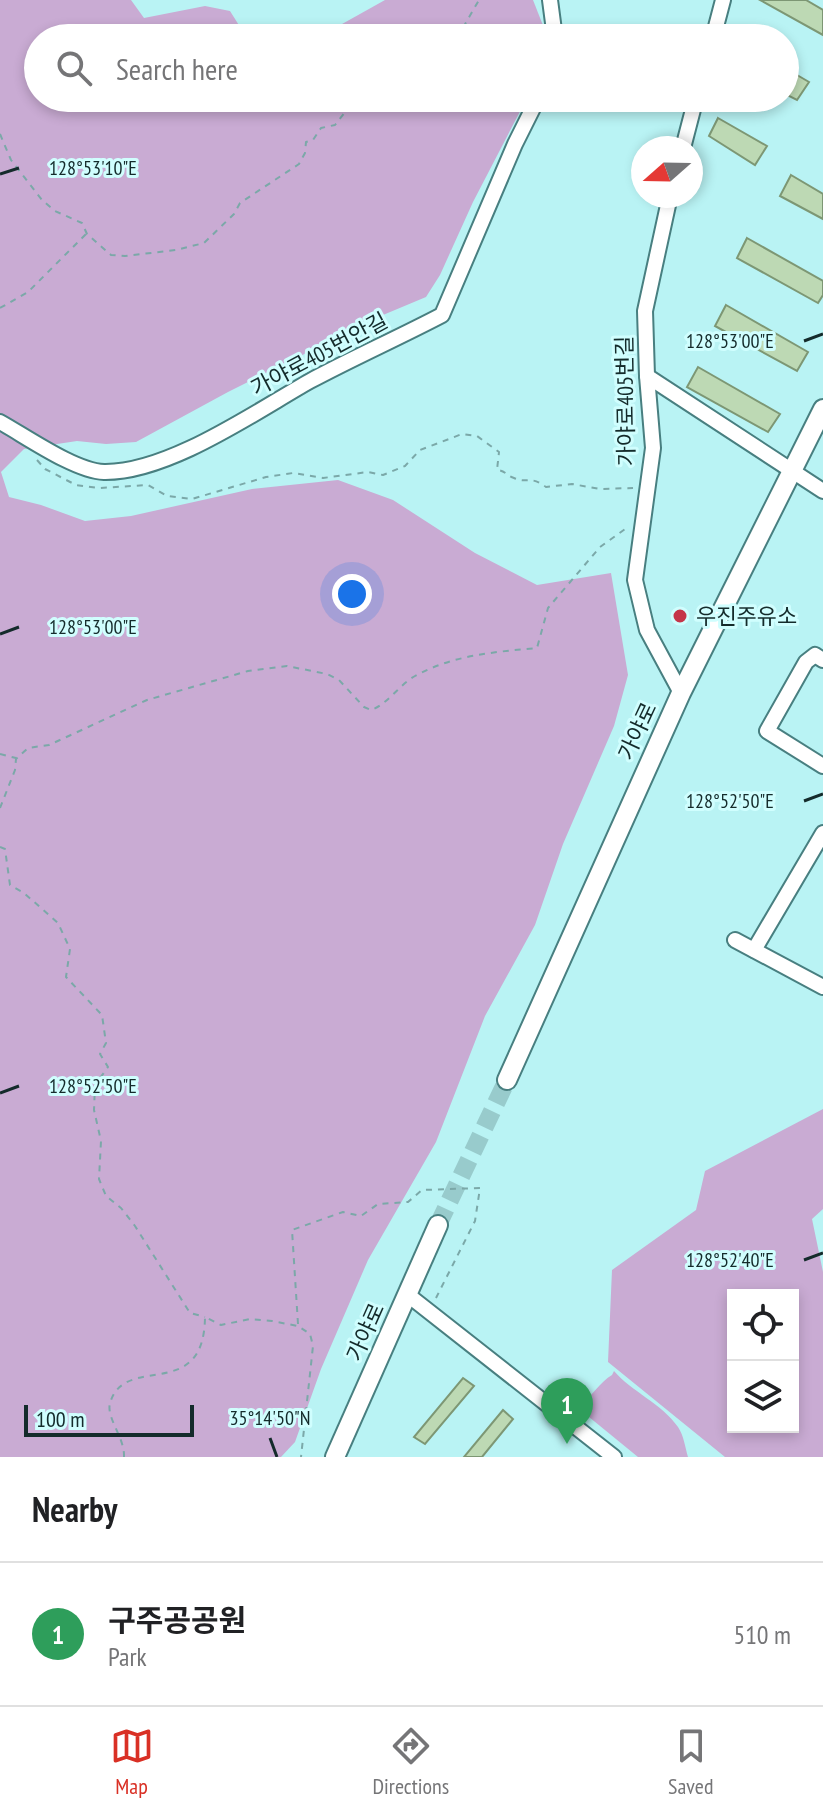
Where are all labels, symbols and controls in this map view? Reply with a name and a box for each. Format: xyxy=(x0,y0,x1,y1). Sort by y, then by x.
search box xyxy=(24,24,799,112)
icon: search xyxy=(52,46,96,90)
text: Search here xyxy=(116,49,238,88)
north arrow xyxy=(631,136,703,208)
text: 128°53'10"E xyxy=(49,155,137,181)
street label: 가야로405번안길 xyxy=(246,306,392,402)
text: 128°53'00"E xyxy=(686,328,774,354)
street label: 가야로405번길 xyxy=(610,335,640,467)
your location xyxy=(332,574,372,614)
place label: 우진주유소 xyxy=(696,602,797,630)
marker: 우진주유소 xyxy=(671,607,689,625)
text: 128°53'00"E xyxy=(49,614,137,640)
street label: 가야로 xyxy=(611,698,663,764)
text: 128°52'50"E xyxy=(686,788,774,814)
text: 128°52'50"E xyxy=(49,1073,137,1099)
text: 128°52'40"E xyxy=(686,1247,774,1273)
map controls xyxy=(727,1289,799,1433)
button: locate xyxy=(727,1289,799,1361)
street label: 가야로 xyxy=(340,1299,390,1365)
button: layers xyxy=(727,1361,799,1433)
pin: 1 xyxy=(541,1378,593,1444)
scale bar xyxy=(24,1401,194,1437)
text: 100 m xyxy=(36,1405,85,1433)
text: 35°14'50"N xyxy=(230,1405,310,1431)
text: Nearby xyxy=(32,1487,117,1531)
text: 구주공공원 xyxy=(108,1600,246,1639)
text: 1 xyxy=(52,1618,64,1651)
text: 510 m xyxy=(733,1618,791,1651)
text: Park xyxy=(108,1640,147,1673)
tab: Map xyxy=(110,1724,154,1800)
tab: Directions xyxy=(373,1724,449,1800)
tab: Saved xyxy=(668,1724,713,1800)

